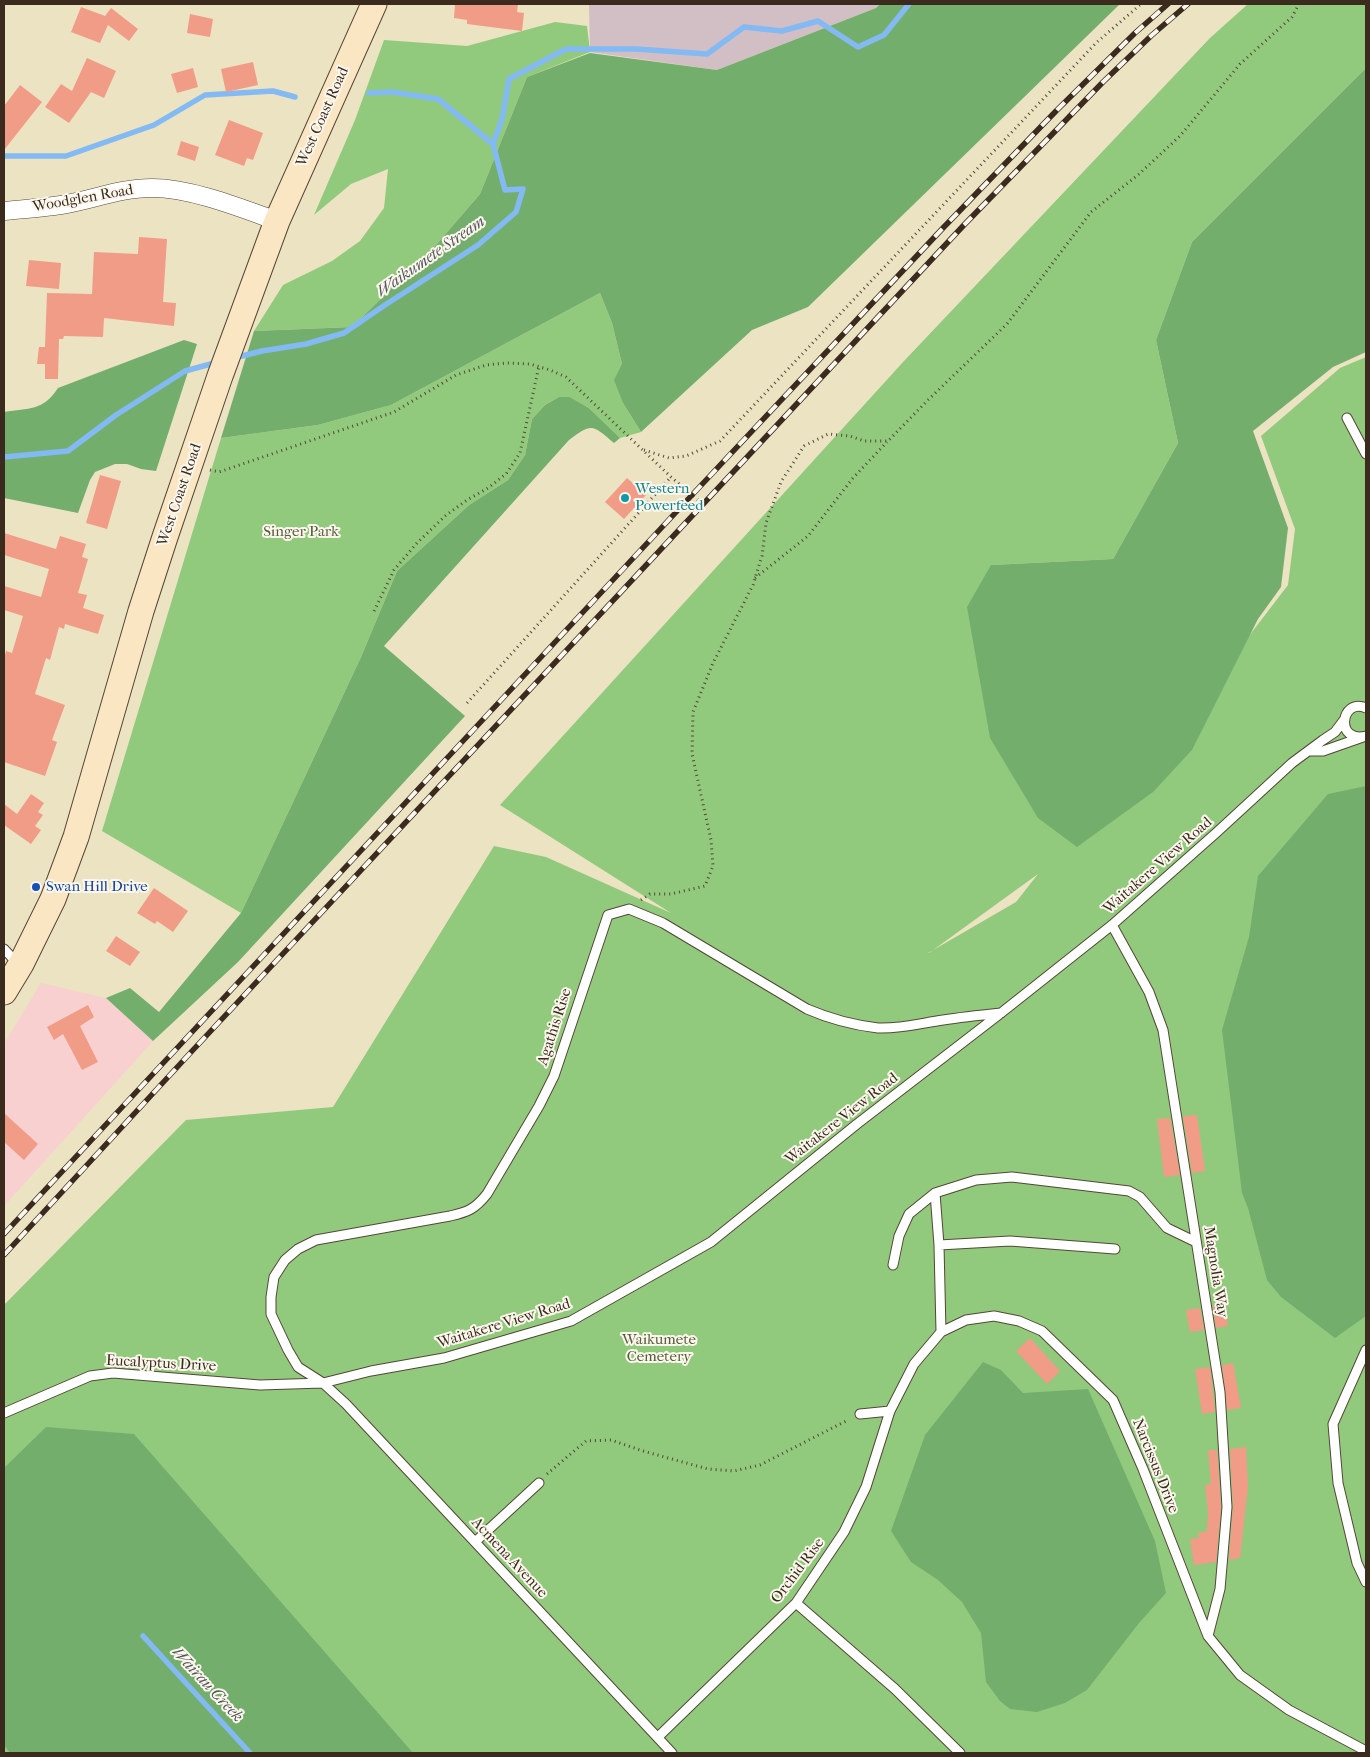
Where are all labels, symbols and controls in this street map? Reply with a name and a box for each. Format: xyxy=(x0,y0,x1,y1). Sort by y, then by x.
street label: West Coast Road xyxy=(293,64,353,170)
street label: Woodglen Road xyxy=(31,181,135,217)
water label: Waikumete Stream xyxy=(373,212,489,302)
street label: West Coast Road xyxy=(154,441,206,549)
place label: Western Powerfeed xyxy=(635,480,703,515)
marker: Western Powerfeed xyxy=(619,492,631,504)
park label: Singer Park xyxy=(263,523,339,541)
street label: Waitakere View Road xyxy=(1100,814,1216,918)
place label: Swan Hill Drive xyxy=(46,878,148,896)
marker: Swan Hill Drive xyxy=(30,881,42,893)
street label: Agathis Rise xyxy=(534,986,576,1068)
street label: Waitakere View Road xyxy=(782,1069,902,1169)
street label: Magnolia Way xyxy=(1199,1225,1231,1319)
street label: Waitakere View Road xyxy=(435,1295,573,1353)
park label: Waikumete Cemetery xyxy=(622,1331,696,1366)
street label: Eucalyptus Drive xyxy=(105,1352,217,1376)
street label: Narcissus Drive xyxy=(1128,1416,1182,1516)
street label: Acmena Avenue xyxy=(467,1514,551,1602)
street label: Orchid Rise xyxy=(768,1535,828,1607)
water label: Wairau Creek xyxy=(167,1643,247,1727)

